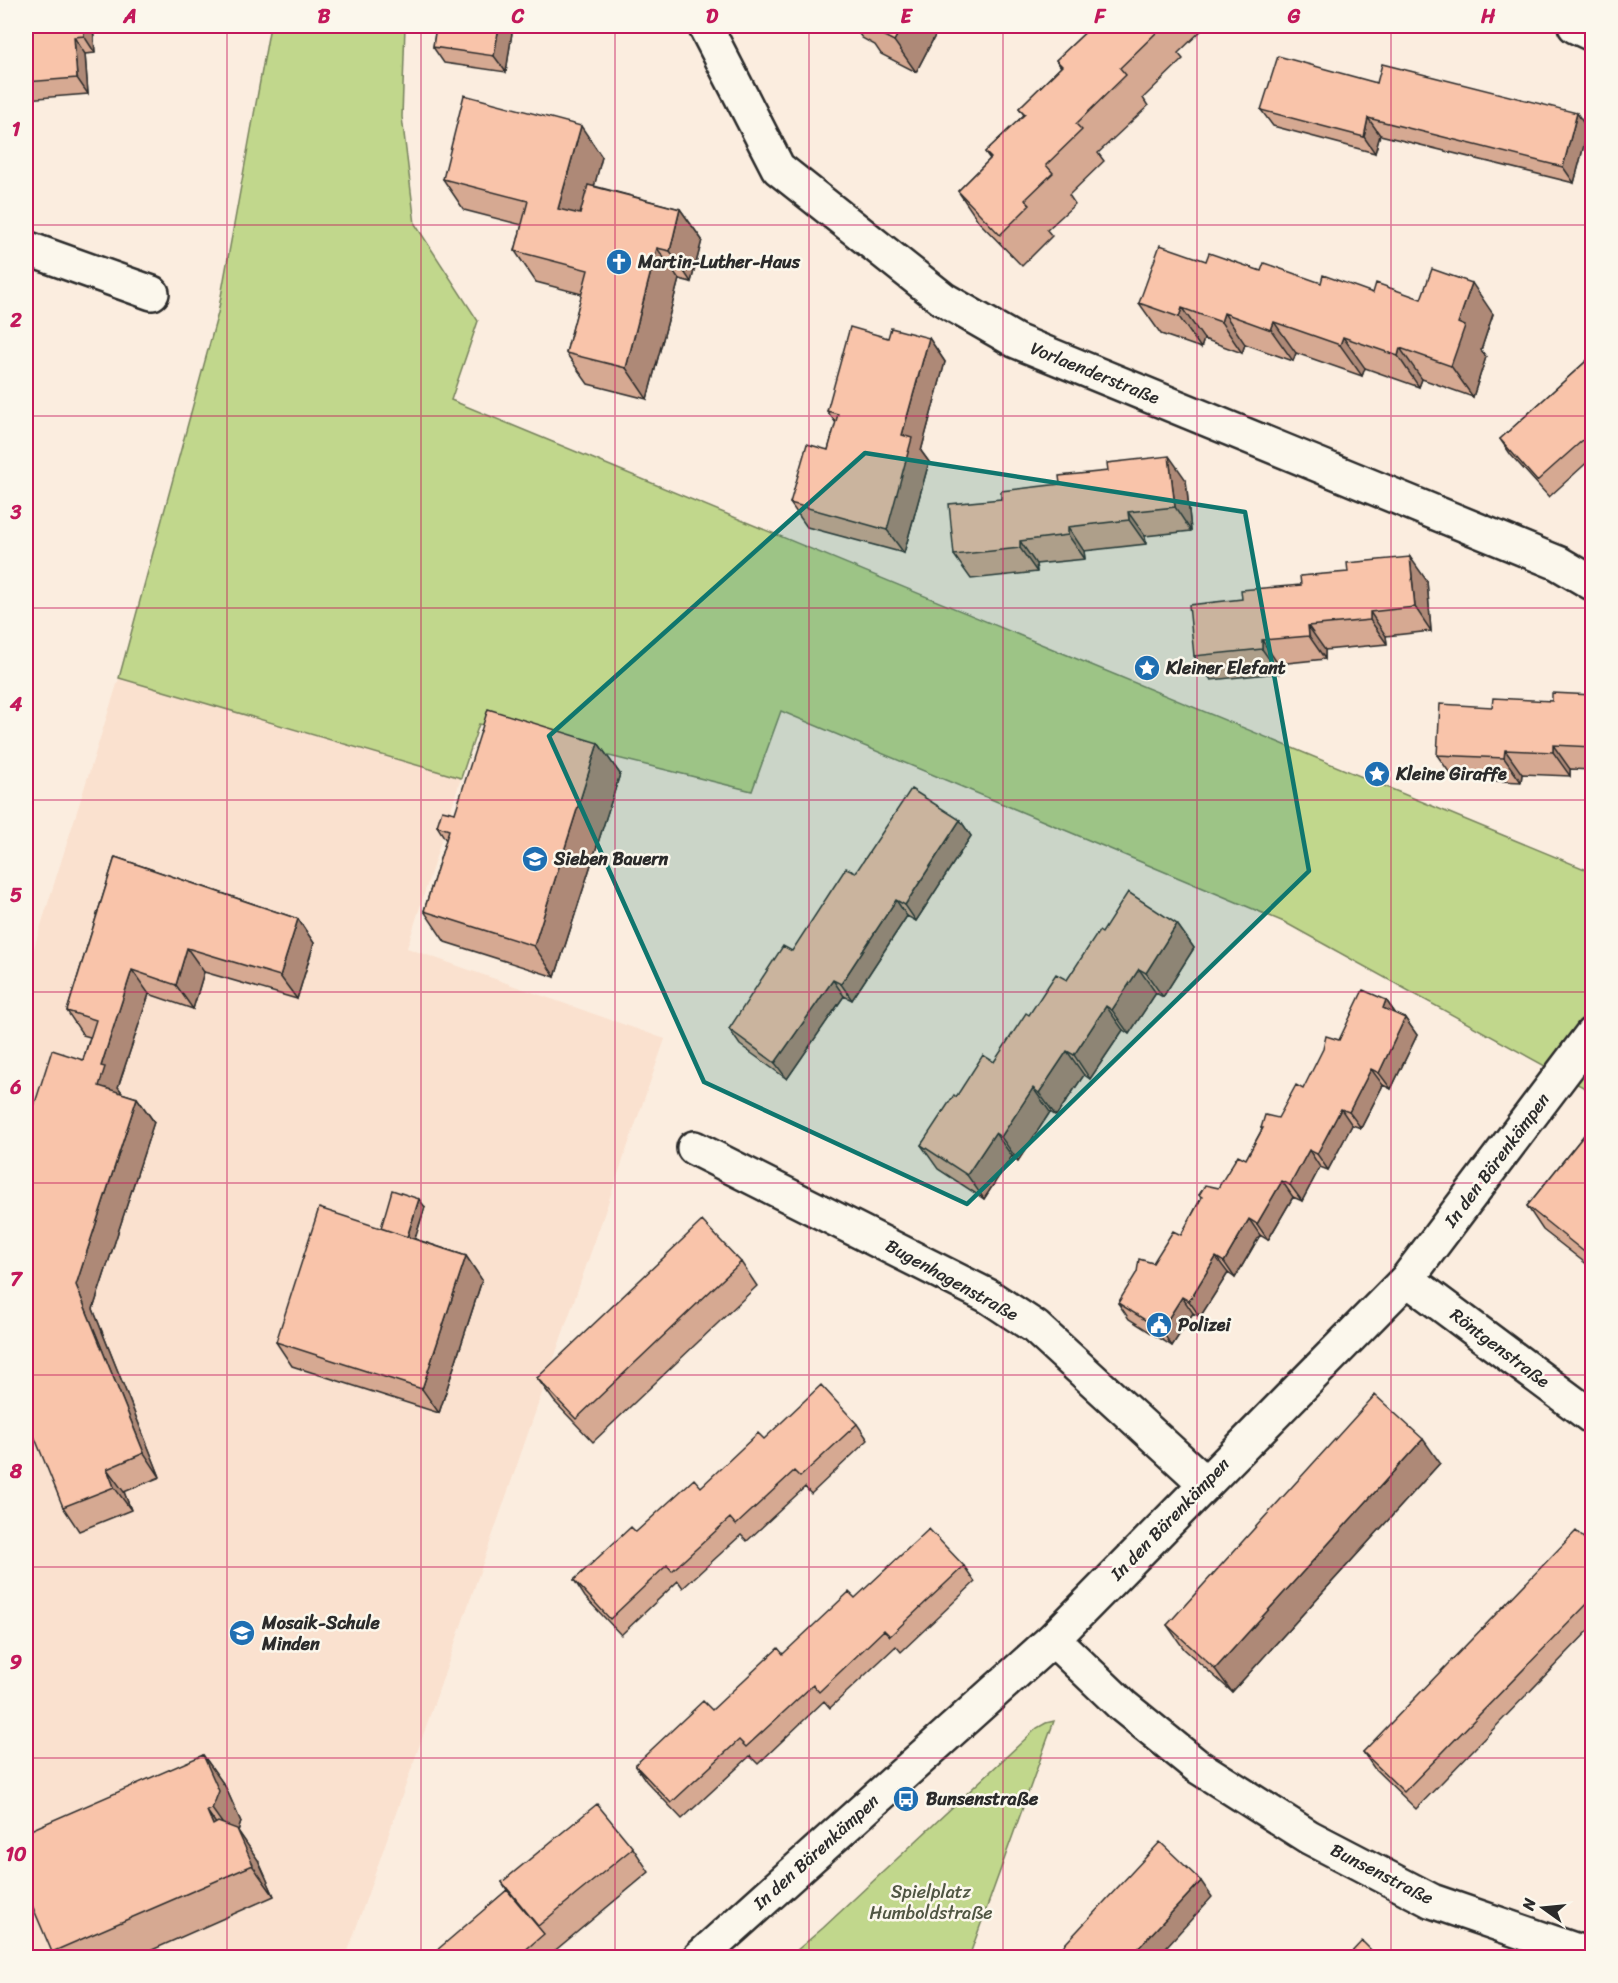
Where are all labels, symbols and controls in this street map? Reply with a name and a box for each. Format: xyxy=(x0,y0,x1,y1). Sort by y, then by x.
text: A xyxy=(122,0,137,34)
text: B xyxy=(318,0,331,34)
text: C xyxy=(511,0,525,34)
text: D xyxy=(706,0,719,34)
text: E xyxy=(900,0,913,34)
text: F xyxy=(1094,0,1107,34)
text: G xyxy=(1287,0,1301,34)
text: H xyxy=(1480,0,1496,34)
text: 1 xyxy=(12,112,21,147)
place label: Martin-Luther-Haus xyxy=(637,246,801,278)
church icon: Martin-Luther-Haus xyxy=(604,247,634,277)
text: 2 xyxy=(9,303,22,338)
street label: Vorlaenderstraße xyxy=(1025,332,1165,414)
text: 3 xyxy=(10,495,22,530)
place label: Kleiner Elefant xyxy=(1165,652,1286,684)
place icon: Kleiner Elefant xyxy=(1132,653,1162,683)
text: 4 xyxy=(9,687,23,722)
place label: Kleine Giraffe xyxy=(1395,758,1507,790)
place icon: Kleine Giraffe xyxy=(1362,759,1392,789)
place label: Sieben Bauern xyxy=(553,843,669,875)
school or university icon: Sieben Bauern xyxy=(520,844,550,874)
text: 5 xyxy=(10,878,22,913)
text: 6 xyxy=(9,1070,22,1105)
street label: In den Bärenkämpen xyxy=(1435,1086,1559,1235)
street label: Bugenhagenstraße xyxy=(879,1230,1025,1330)
text: 7 xyxy=(10,1262,23,1297)
street label: Röntgenstraße xyxy=(1443,1299,1557,1397)
place label: Polizei xyxy=(1178,1309,1231,1341)
public building icon: Polizei xyxy=(1144,1310,1174,1340)
street label: In den Bärenkämpen xyxy=(1102,1450,1238,1589)
text: 8 xyxy=(9,1454,23,1489)
place label: Mosaik-Schule Minden xyxy=(261,1607,381,1660)
school or university icon: Mosaik-Schule Minden xyxy=(227,1618,257,1648)
text: 9 xyxy=(10,1645,22,1680)
place label: Bunsenstraße xyxy=(926,1783,1039,1815)
bus stop icon: Bunsenstraße xyxy=(891,1784,921,1814)
street label: In den Bärenkämpen xyxy=(744,1786,887,1919)
street label: Bunsenstraße xyxy=(1325,1834,1439,1914)
text: 10 xyxy=(5,1837,27,1872)
park label: Spielplatz Humboldstraße xyxy=(869,1876,993,1929)
north arrow xyxy=(1513,1878,1573,1938)
text: N xyxy=(1513,1894,1545,1914)

